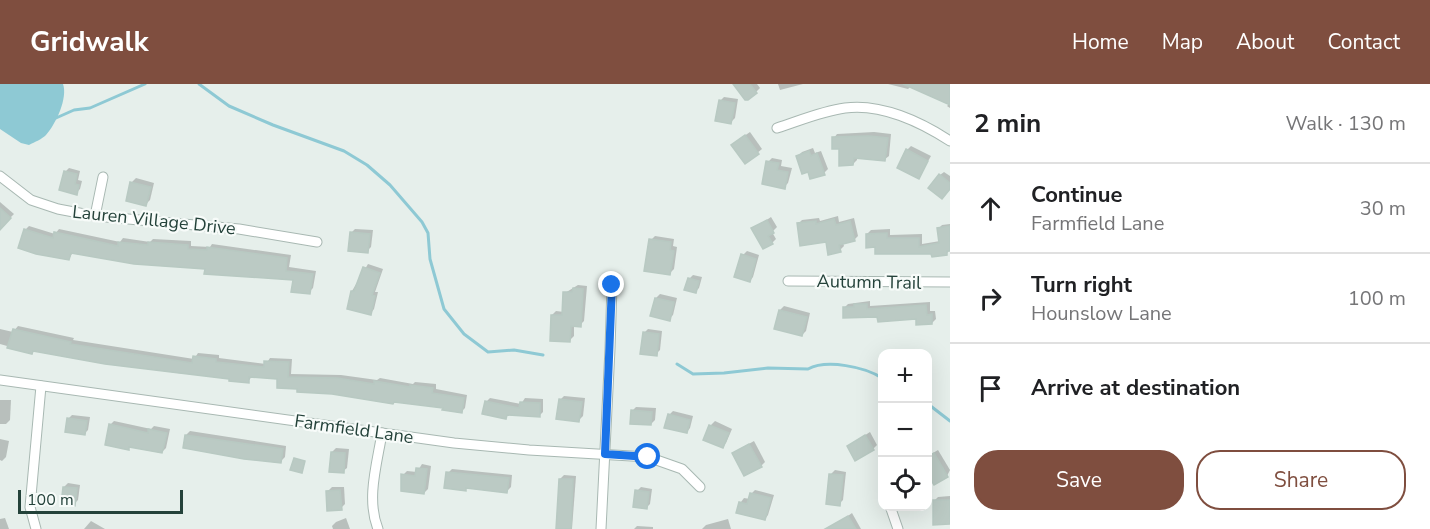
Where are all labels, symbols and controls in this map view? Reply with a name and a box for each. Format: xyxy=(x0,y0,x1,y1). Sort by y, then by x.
text: Gridwalk xyxy=(30,23,148,61)
text: Home xyxy=(1072,28,1129,56)
text: Map xyxy=(1162,28,1203,56)
text: About xyxy=(1236,28,1294,56)
text: Contact xyxy=(1327,28,1400,56)
text: 2 min xyxy=(974,106,1041,141)
text: Walk · 130 m xyxy=(1286,110,1406,137)
text: Continue xyxy=(1031,180,1122,210)
icon: ahead xyxy=(974,192,1007,225)
text: 30 m xyxy=(1360,195,1406,222)
street label: Lauren Village Drive xyxy=(71,199,237,241)
text: Farmfield Lane xyxy=(1031,210,1164,237)
street label: Autumn Trail xyxy=(816,269,922,295)
text: Turn right xyxy=(1031,270,1132,300)
route end xyxy=(598,271,624,297)
icon: right xyxy=(974,282,1007,315)
text: 100 m xyxy=(1348,285,1406,312)
text: Hounslow Lane xyxy=(1031,300,1172,327)
map controls xyxy=(878,349,932,511)
button: + xyxy=(878,349,932,403)
icon: arrive xyxy=(974,372,1007,405)
text: Arrive at destination xyxy=(1031,373,1240,403)
button: − xyxy=(878,403,932,457)
street label: Farmfield Lane xyxy=(293,409,415,449)
route start xyxy=(634,443,660,469)
button: Save xyxy=(974,450,1184,510)
button: Share xyxy=(1196,450,1406,510)
button: locate xyxy=(878,457,932,511)
scale bar xyxy=(18,487,183,514)
text: 100 m xyxy=(27,489,74,511)

